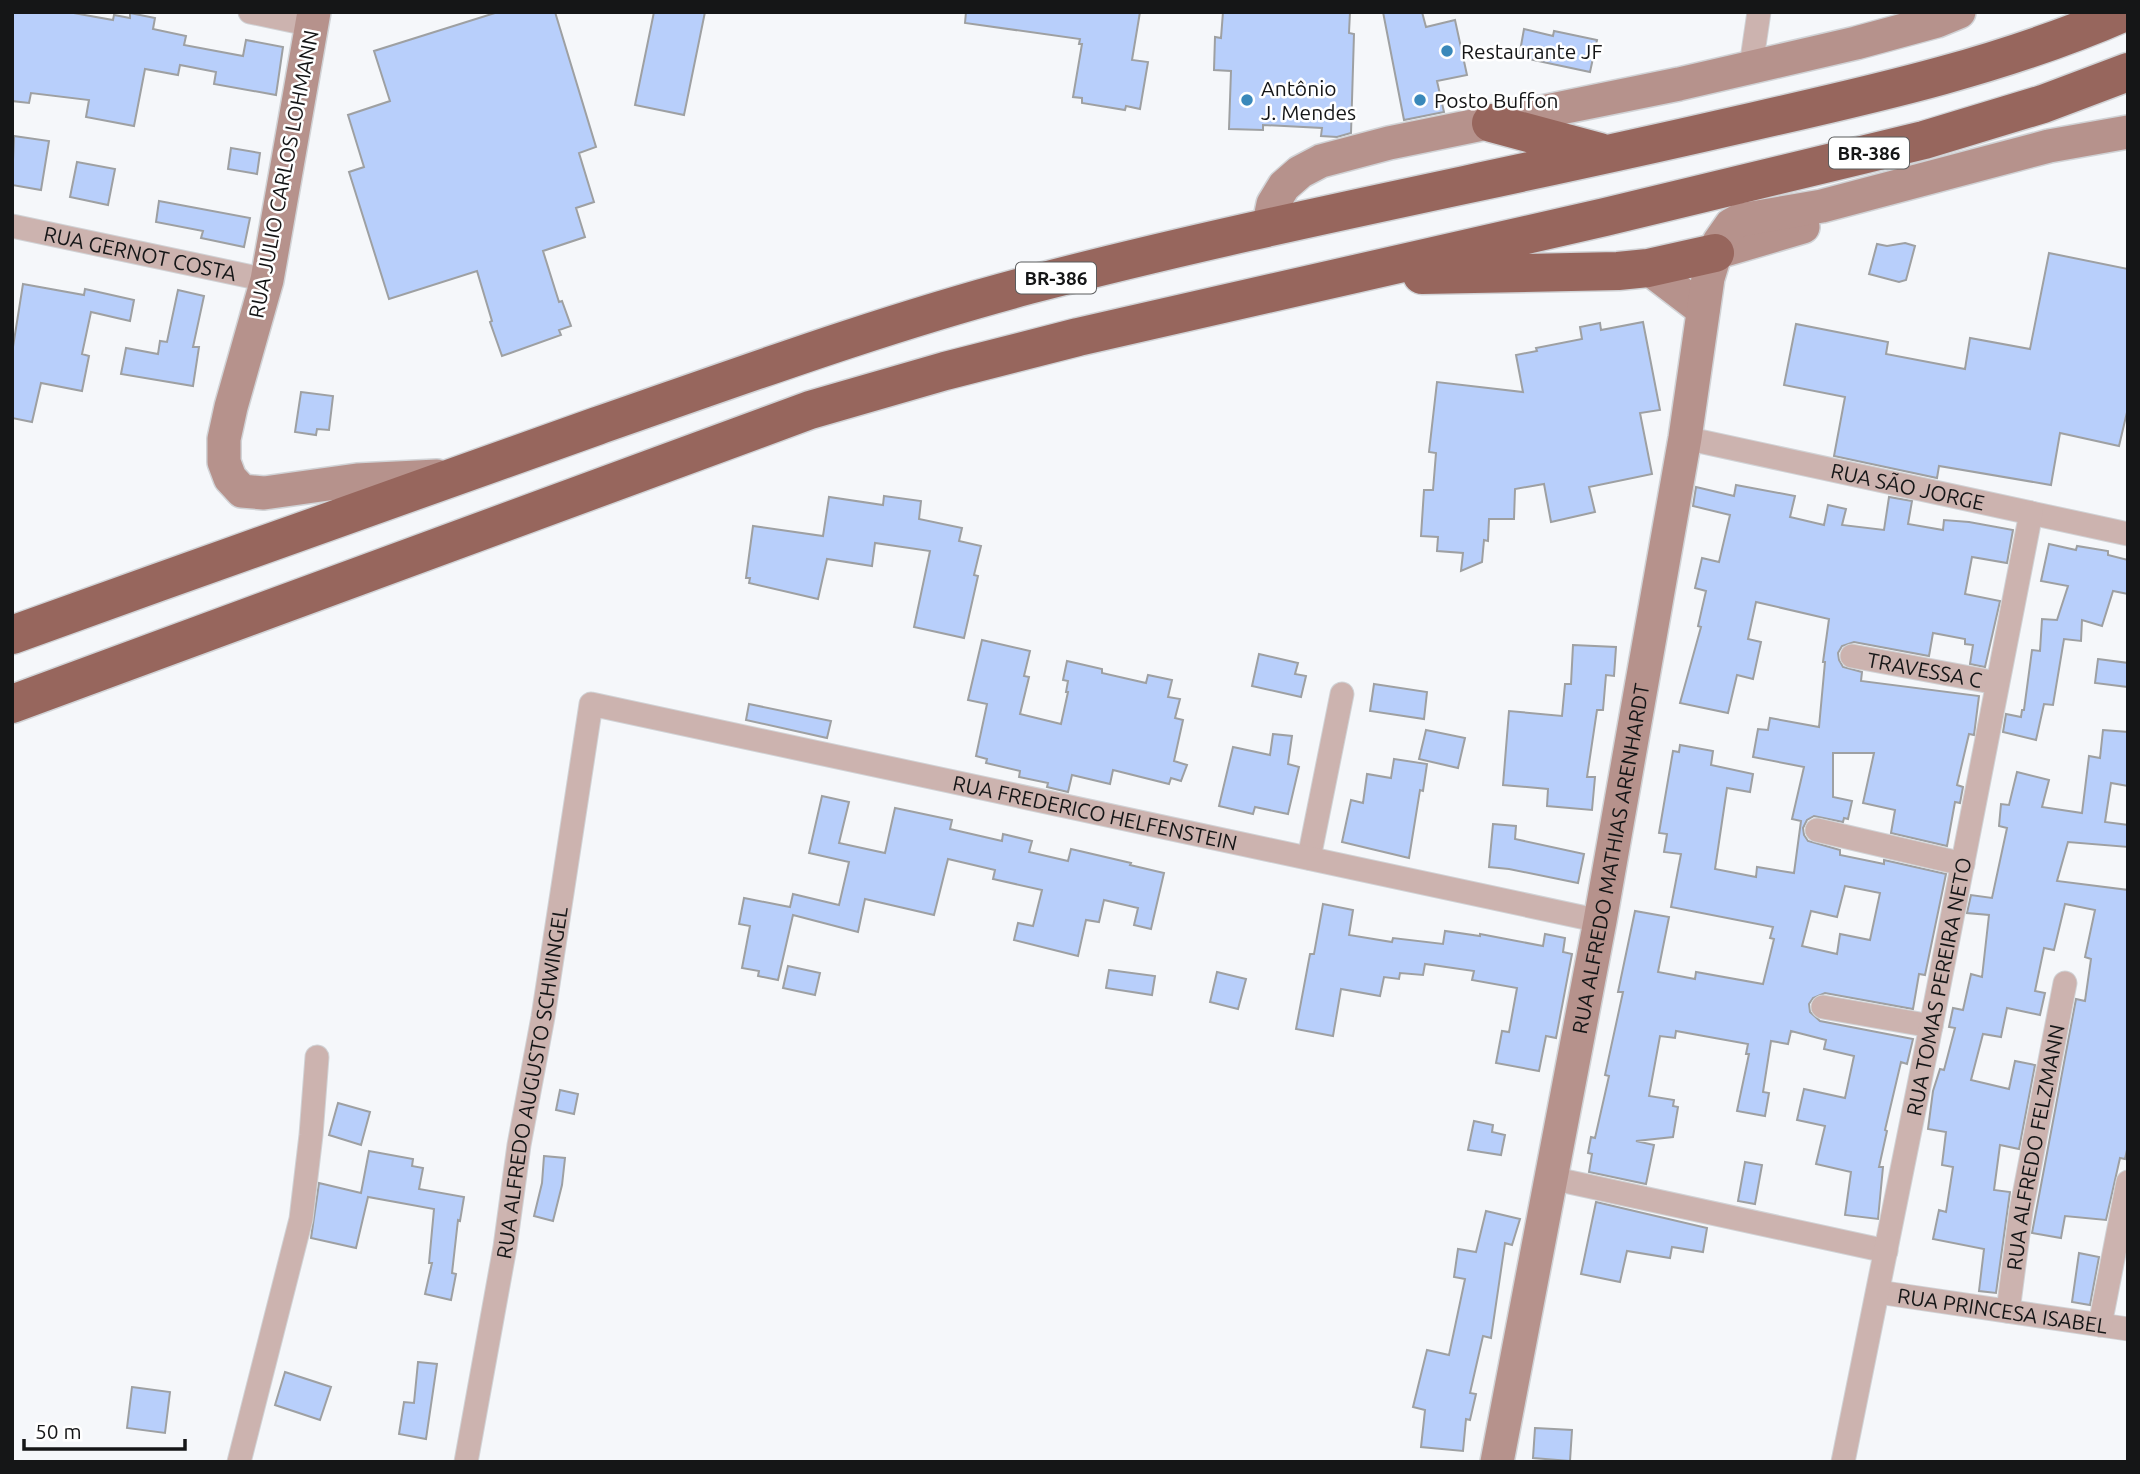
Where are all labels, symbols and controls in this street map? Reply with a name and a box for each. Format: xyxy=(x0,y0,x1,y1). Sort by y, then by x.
street label: RUA JULIO CARLOS LOHMANN xyxy=(243,28,323,320)
place label: Restaurante JF xyxy=(1461,39,1602,63)
marker: Restaurante JF xyxy=(1439,43,1455,59)
place label: Antônio J. Mendes xyxy=(1261,76,1356,124)
place label: Posto Buffon xyxy=(1434,88,1559,112)
marker: Antônio J. Mendes xyxy=(1239,92,1255,108)
marker: Posto Buffon xyxy=(1412,92,1428,108)
road number: BR-386 xyxy=(1829,138,1909,168)
street label: RUA GERNOT COSTA xyxy=(42,221,239,285)
road number: BR-386 xyxy=(1016,262,1096,294)
street label: RUA SÃO JORGE xyxy=(1829,458,1987,515)
street label: TRAVESSA C xyxy=(1865,647,1984,692)
street label: RUA ALFREDO MATHIAS ARENHARDT xyxy=(1567,681,1654,1036)
street label: RUA FREDERICO HELFENSTEIN xyxy=(951,770,1240,855)
street label: RUA TOMAS PEREIRA NETO xyxy=(1901,855,1976,1118)
street label: RUA ALFREDO AUGUSTO SCHWINGEL xyxy=(491,905,572,1261)
street label: RUA ALFREDO FELZMANN xyxy=(2001,1022,2069,1272)
street label: RUA PRINCESA ISABEL xyxy=(1896,1283,2110,1338)
scale bar xyxy=(24,1408,186,1452)
text: 50 m xyxy=(35,1419,82,1443)

